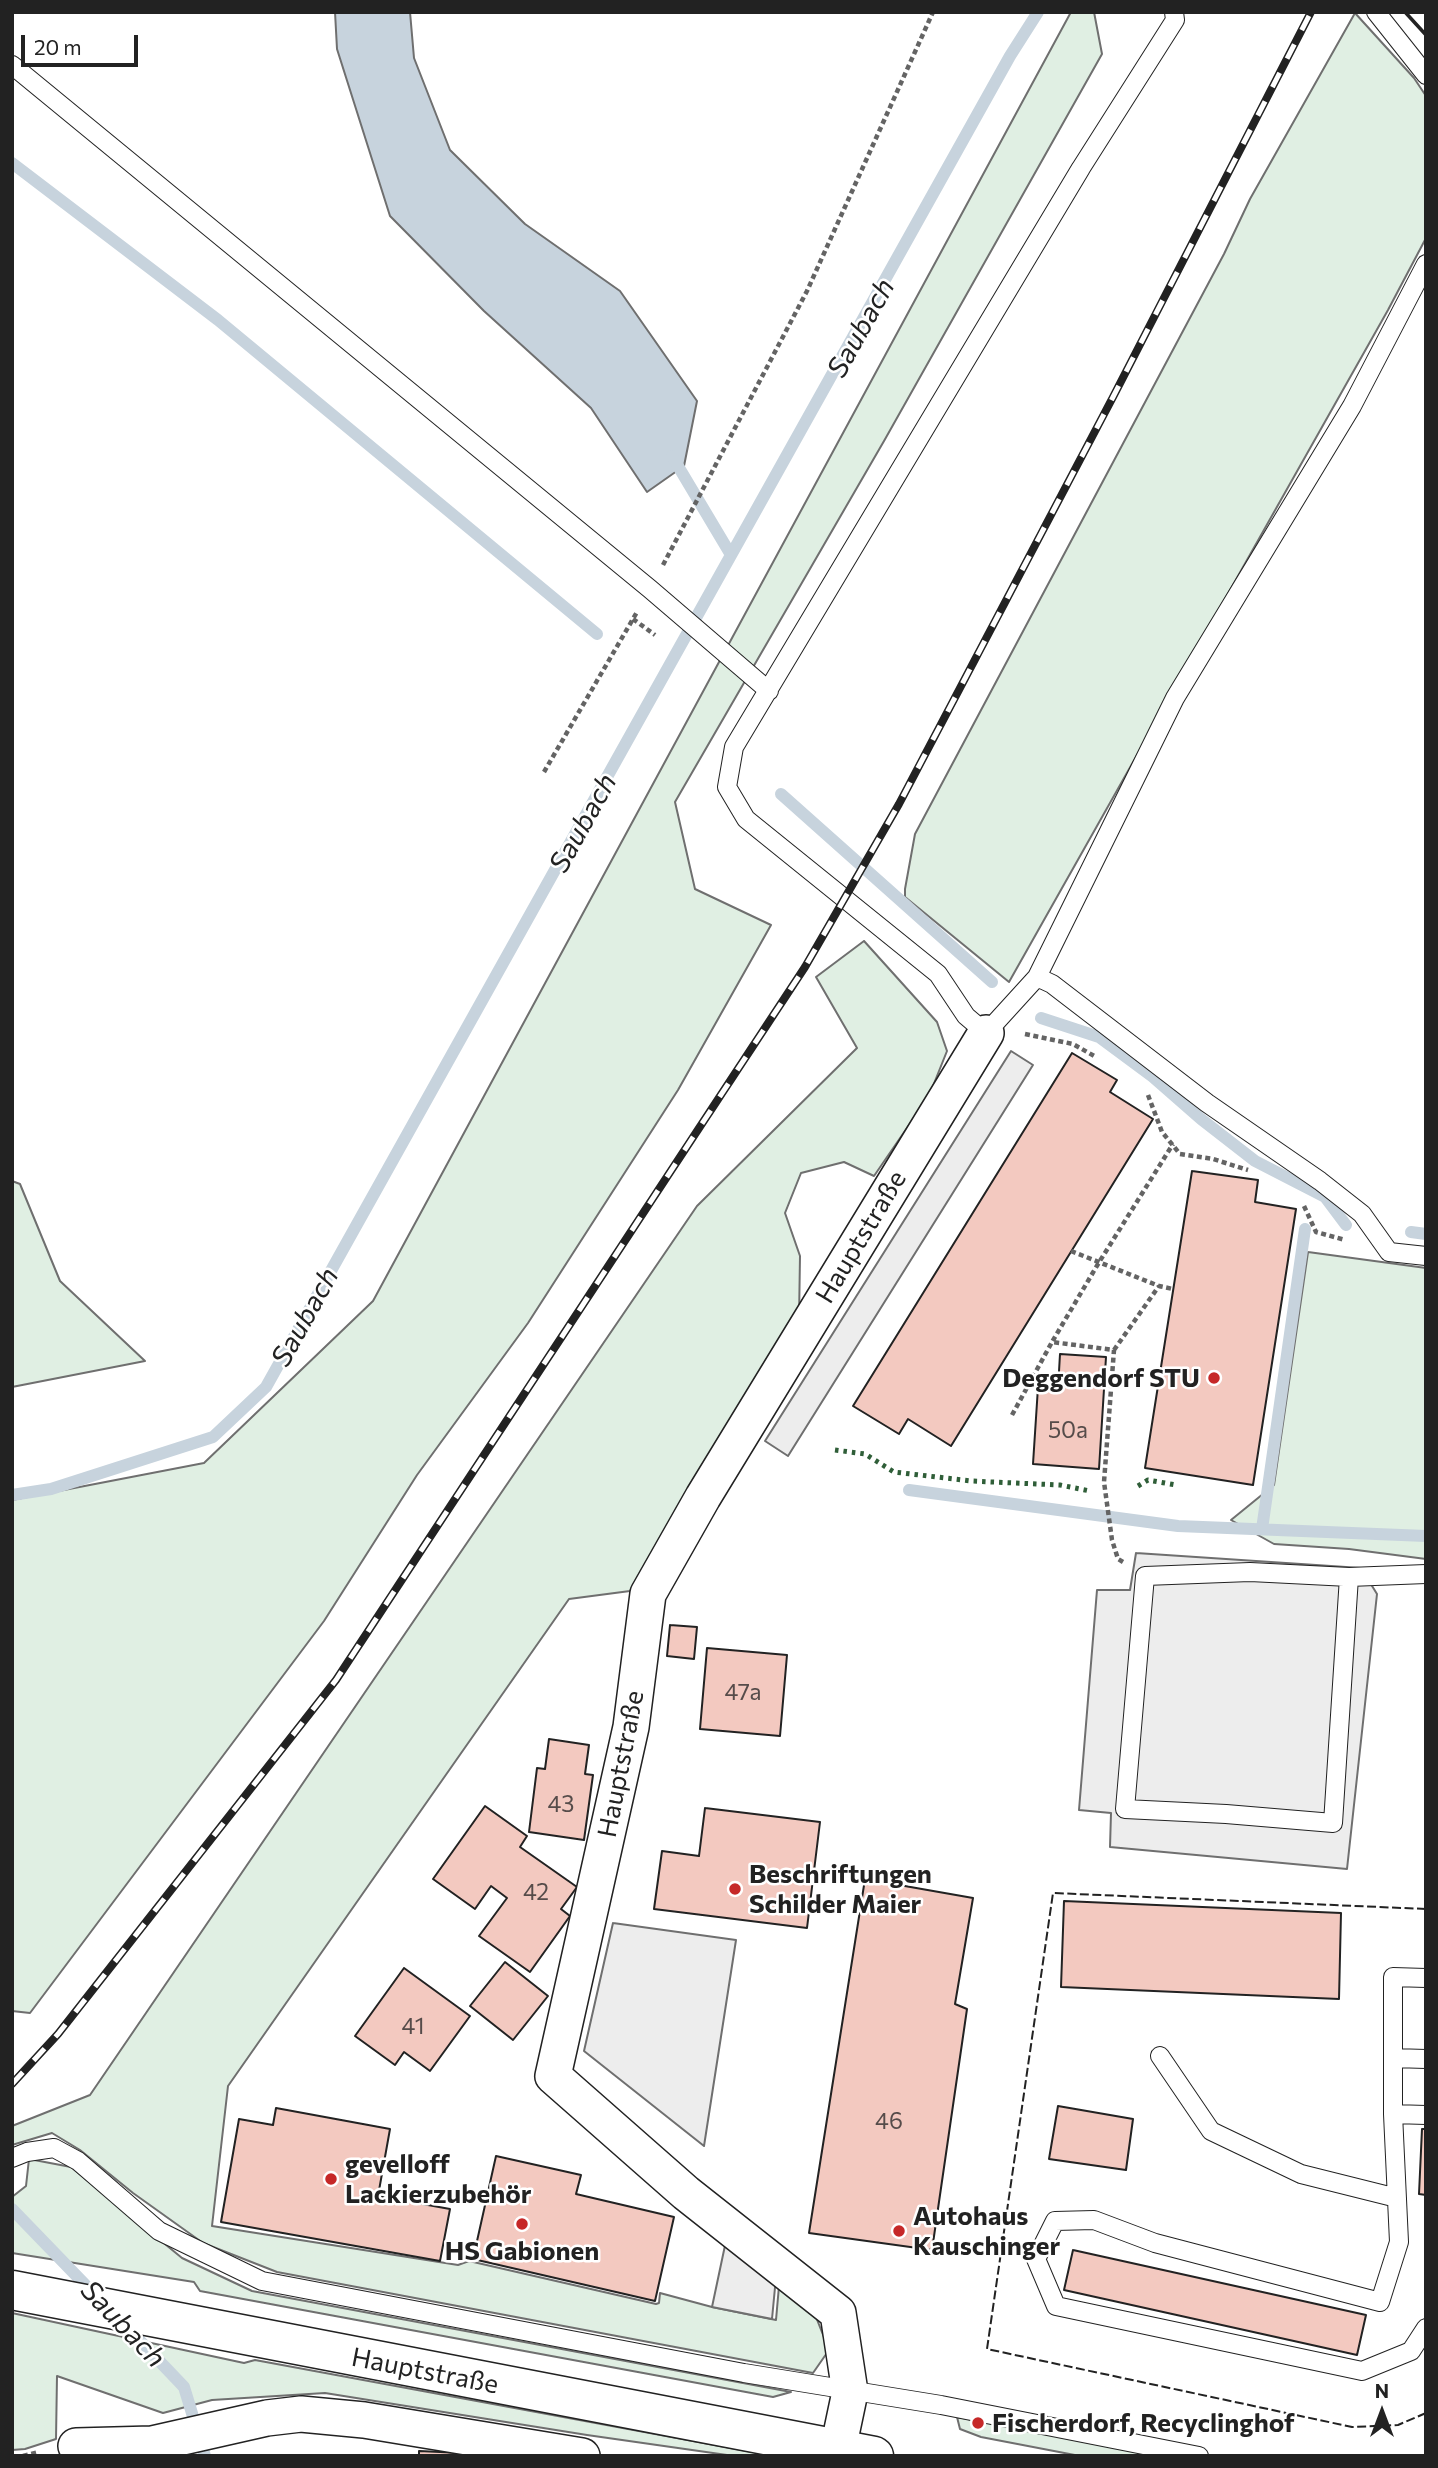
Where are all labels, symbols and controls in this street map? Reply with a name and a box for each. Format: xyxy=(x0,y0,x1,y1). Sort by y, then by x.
scale bar xyxy=(24,21,142,65)
text: 20 m xyxy=(34,34,82,59)
water label: Saubach xyxy=(820,273,902,383)
water label: Saubach xyxy=(542,768,624,878)
street label: Hauptstraße xyxy=(809,1165,913,1309)
water label: Saubach xyxy=(264,1262,346,1372)
place label: Deggendorf STU xyxy=(1002,1362,1200,1394)
marker: Deggendorf STU xyxy=(1206,1370,1222,1386)
house number: 50a xyxy=(1048,1416,1088,1444)
house number: 47a xyxy=(724,1678,762,1706)
street label: Hauptstraße xyxy=(591,1688,651,1840)
house number: 43 xyxy=(548,1790,574,1818)
place label: Beschriftungen Schilder Maier xyxy=(749,1858,932,1920)
house number: 42 xyxy=(523,1878,549,1906)
marker: Beschriftungen Schilder Maier xyxy=(727,1881,743,1897)
house number: 41 xyxy=(402,2012,424,2040)
house number: 46 xyxy=(875,2107,903,2135)
place label: gevelloff Lackierzubehör xyxy=(345,2148,532,2210)
marker: gevelloff Lackierzubehör xyxy=(323,2171,339,2187)
place label: Autohaus Kauschinger xyxy=(913,2200,1060,2262)
marker: HS Gabionen xyxy=(514,2216,530,2232)
marker: Autohaus Kauschinger xyxy=(891,2223,907,2239)
place label: HS Gabionen xyxy=(445,2235,599,2267)
water label: Saubach xyxy=(73,2274,173,2374)
street label: Hauptstraße xyxy=(349,2341,501,2401)
north arrow xyxy=(1347,2377,1417,2447)
text: N xyxy=(1375,2379,1389,2402)
place label: Fischerdorf, Recyclinghof xyxy=(992,2407,1295,2439)
marker: Fischerdorf, Recyclinghof xyxy=(970,2415,986,2431)

